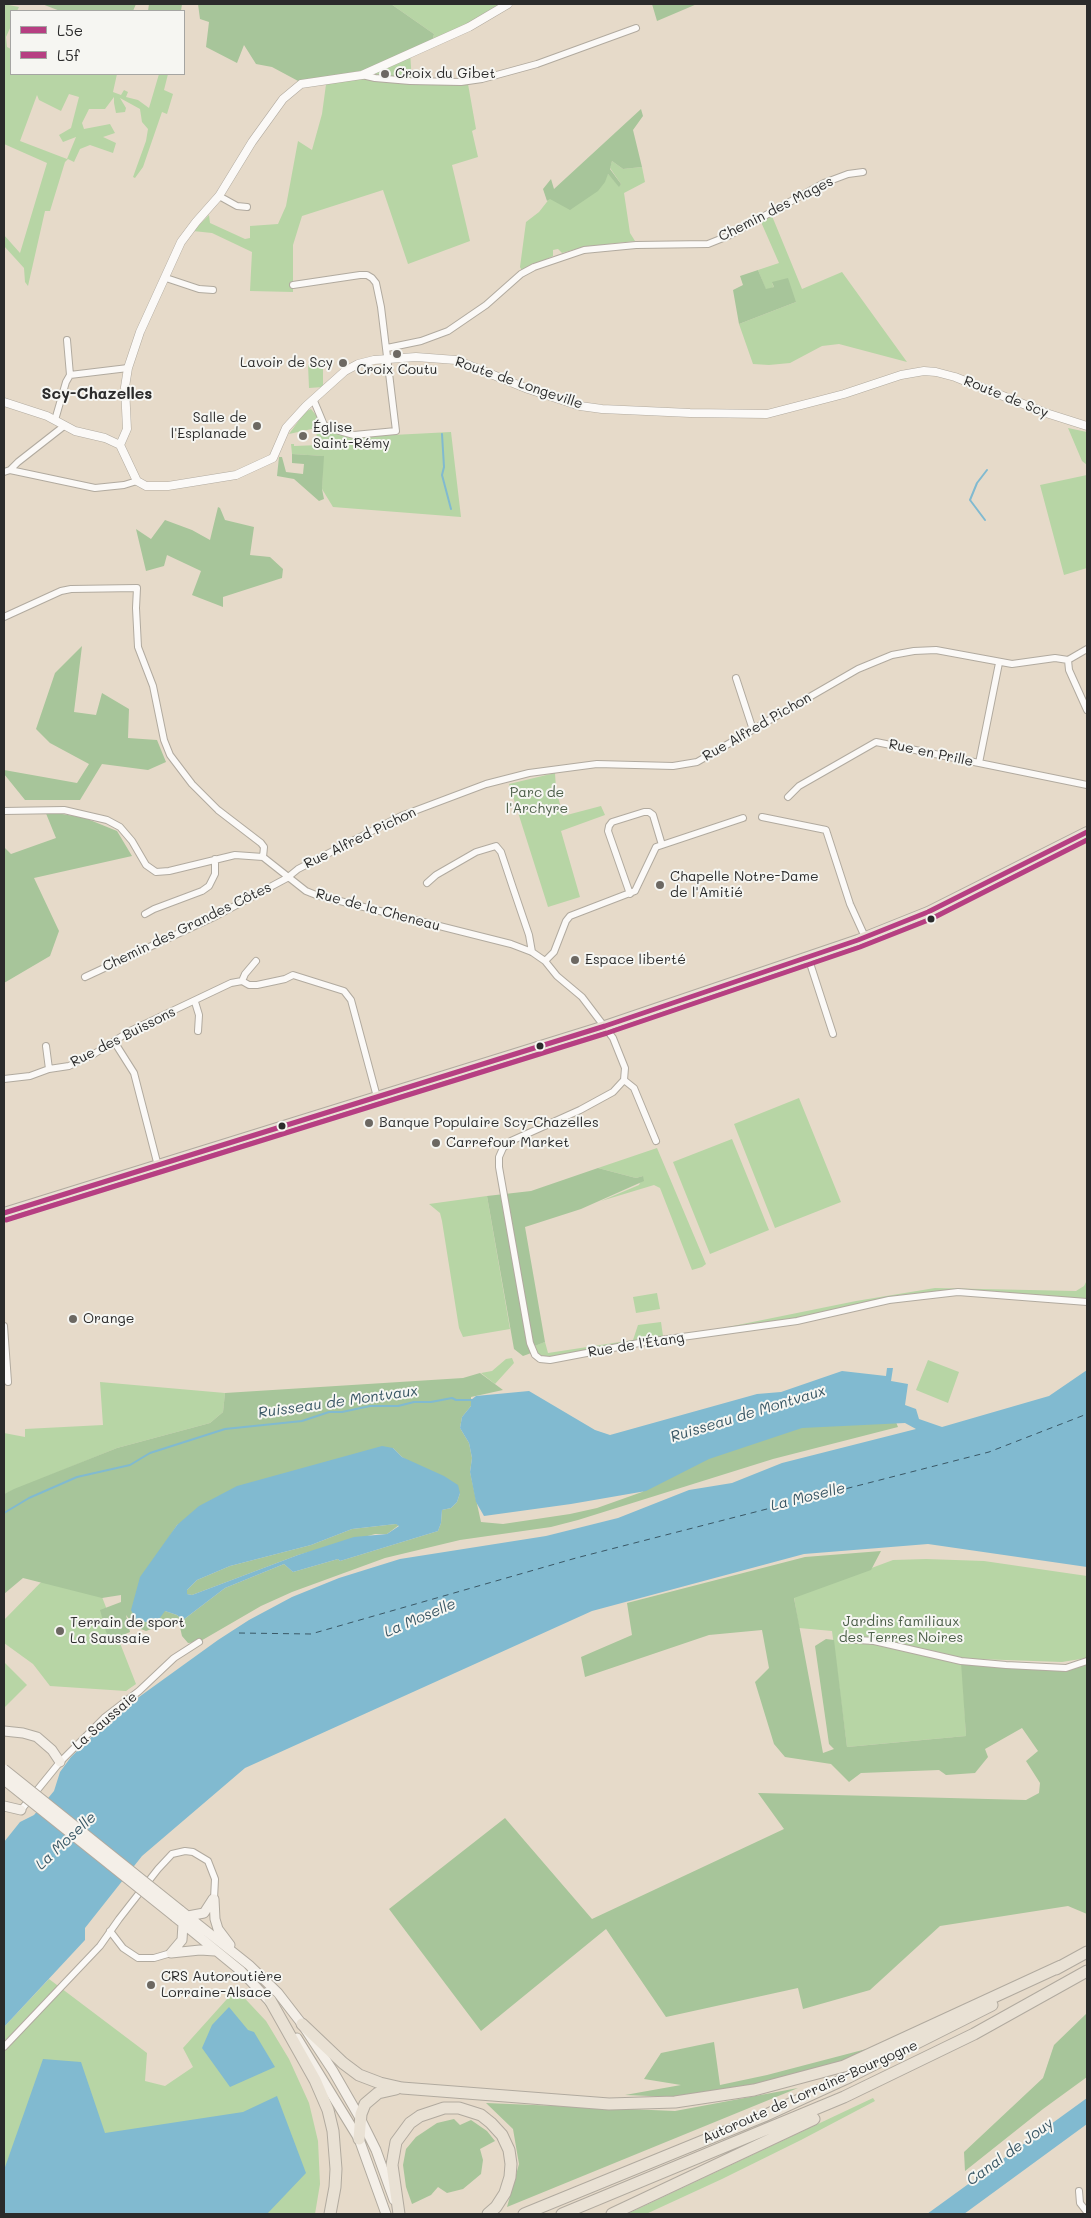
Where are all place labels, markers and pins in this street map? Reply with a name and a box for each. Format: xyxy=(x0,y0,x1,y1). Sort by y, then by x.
place label: Croix du Gibet xyxy=(395,66,496,82)
marker: Croix du Gibet xyxy=(379,68,391,80)
marker: Croix Coutu xyxy=(391,348,403,360)
place label: Lavoir de Scy xyxy=(240,355,333,371)
marker: Lavoir de Scy xyxy=(337,357,349,369)
place label: Croix Coutu xyxy=(357,362,437,378)
place label: Salle de l'Esplanade xyxy=(171,410,247,442)
marker: Salle de l'Esplanade xyxy=(251,420,263,432)
place label: Église Saint-Rémy xyxy=(313,420,390,452)
marker: Église Saint-Rémy xyxy=(297,430,309,442)
place label: Chapelle Notre-Dame de l'Amitié xyxy=(670,869,819,902)
marker: Chapelle Notre-Dame de l'Amitié xyxy=(654,879,666,891)
unlabelled marker xyxy=(926,914,936,924)
place label: Espace liberté xyxy=(585,952,686,968)
marker: Espace liberté xyxy=(569,954,581,966)
unlabelled marker xyxy=(535,1041,545,1051)
place label: Banque Populaire Scy-Chazelles xyxy=(379,1115,599,1131)
marker: Banque Populaire Scy-Chazelles xyxy=(363,1117,375,1129)
unlabelled marker xyxy=(277,1121,287,1131)
place label: Carrefour Market xyxy=(446,1135,570,1151)
marker: Carrefour Market xyxy=(430,1137,442,1149)
place label: Orange xyxy=(83,1311,134,1327)
marker: Orange xyxy=(67,1313,79,1325)
place label: Terrain de sport La Saussaie xyxy=(70,1615,185,1648)
marker: Terrain de sport La Saussaie xyxy=(54,1625,66,1637)
place label: CRS Autoroutière Lorraine-Alsace xyxy=(161,1969,282,2001)
marker: CRS Autoroutière Lorraine-Alsace xyxy=(145,1979,157,1991)

